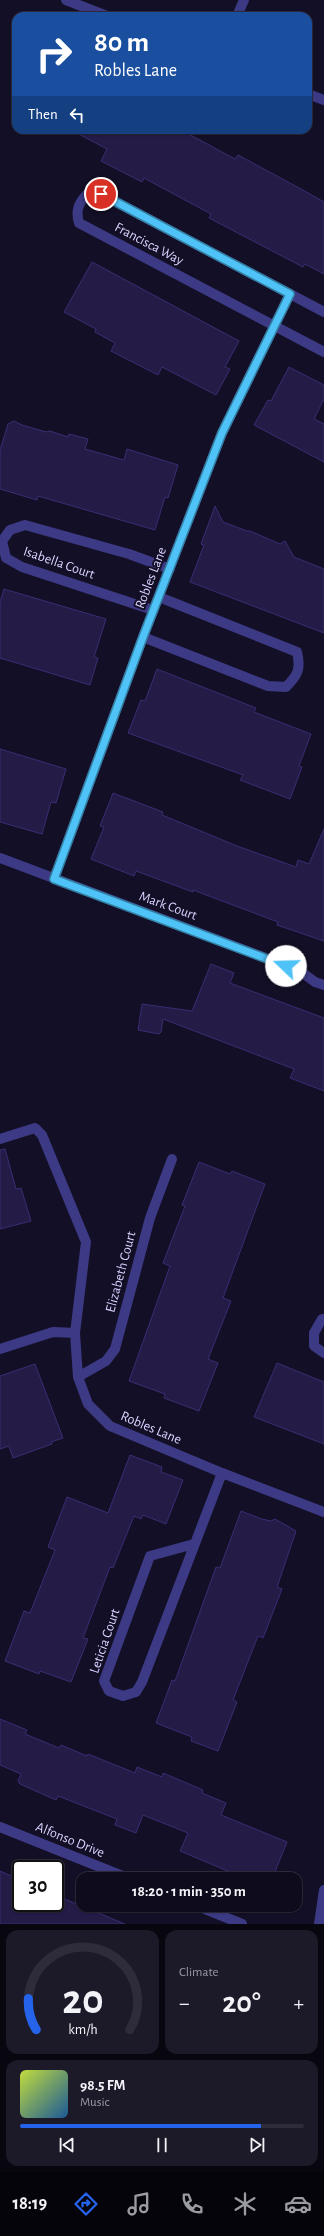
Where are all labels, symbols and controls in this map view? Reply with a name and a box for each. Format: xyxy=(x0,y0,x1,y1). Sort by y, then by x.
icon: right xyxy=(28,28,80,80)
text: 80 m xyxy=(94,29,149,57)
text: Robles Lane xyxy=(94,62,177,80)
icon: left xyxy=(66,104,88,126)
text: Then xyxy=(28,107,58,122)
pin xyxy=(84,177,118,211)
icon: arrive xyxy=(90,183,112,205)
street label: Francisca Way xyxy=(112,220,186,268)
street label: Isabella Court xyxy=(22,544,97,582)
street label: Robles Lane xyxy=(133,545,169,611)
street label: Mark Court xyxy=(137,889,199,923)
position arrow xyxy=(265,945,307,987)
street label: Elizabeth Court xyxy=(103,1229,139,1314)
street label: Robles Lane xyxy=(119,1409,183,1447)
street label: Leticia Court xyxy=(87,1606,123,1675)
street label: Alfonso Drive xyxy=(34,1820,106,1860)
speed limit sign: 30 xyxy=(12,1860,64,1912)
text: 18:20 · 1 min · 350 m xyxy=(132,1884,246,1899)
text: Climate xyxy=(179,1966,218,1979)
text: 20 xyxy=(62,1980,103,2021)
text: 20° xyxy=(222,1988,261,2018)
text: − xyxy=(179,1992,190,2014)
text: + xyxy=(293,1992,304,2014)
text: km/h xyxy=(68,2023,97,2037)
text: 98.5 FM xyxy=(80,2078,125,2093)
text: Music xyxy=(80,2096,110,2109)
icon: previous xyxy=(56,2134,78,2156)
icon: pause xyxy=(151,2134,173,2156)
icon: next xyxy=(246,2134,268,2156)
icon: directions xyxy=(72,2190,100,2218)
icon: music xyxy=(125,2190,153,2218)
icon: phone xyxy=(178,2190,206,2218)
icon: climate xyxy=(231,2190,259,2218)
icon: car xyxy=(284,2190,312,2218)
text: 18:19 xyxy=(12,2195,47,2213)

